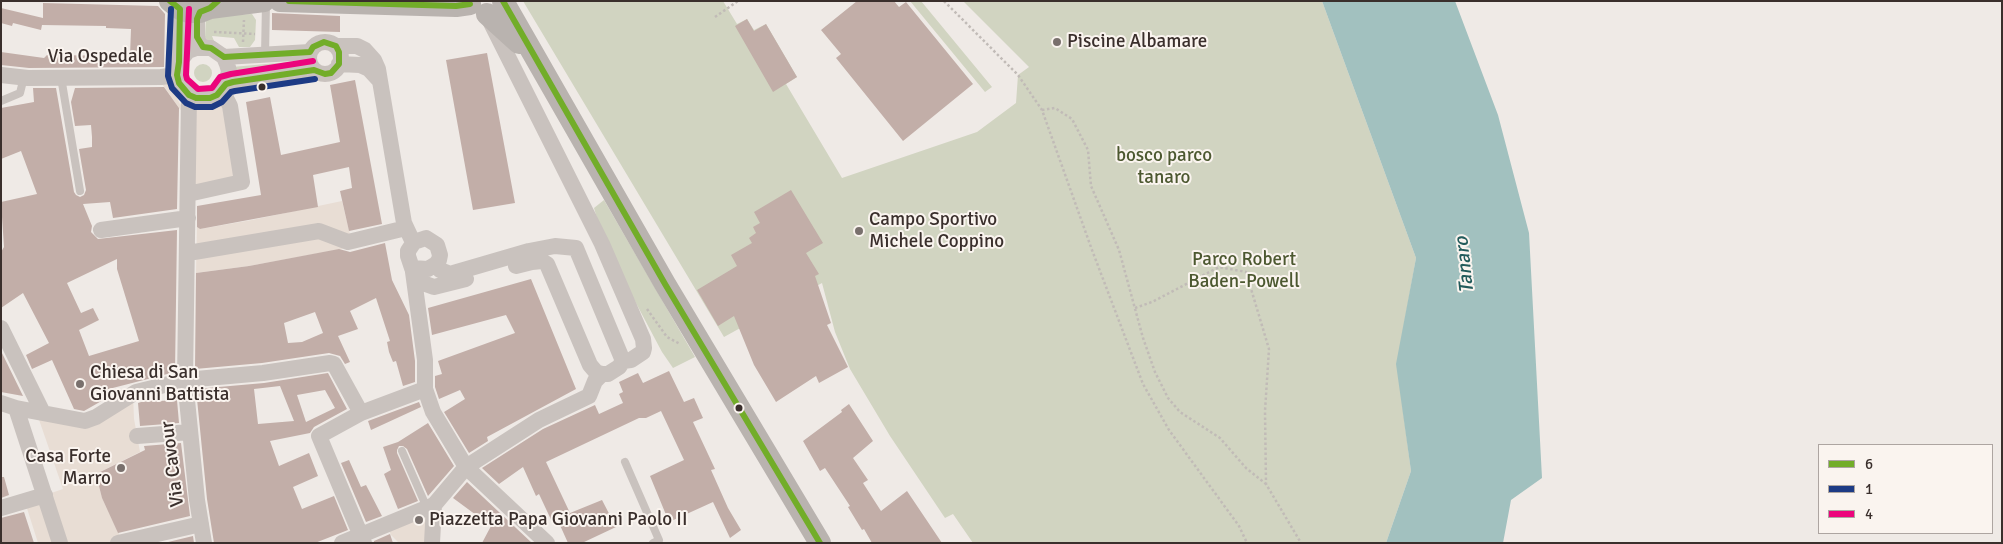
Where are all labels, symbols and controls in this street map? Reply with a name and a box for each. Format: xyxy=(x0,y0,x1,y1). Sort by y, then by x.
place label: Piscine Albamare xyxy=(1067,31,1207,53)
marker: Piscine Albamare xyxy=(1051,36,1063,48)
street label: Via Ospedale xyxy=(48,46,152,68)
unlabelled marker xyxy=(257,82,267,92)
park label: bosco parco tanaro xyxy=(1116,145,1212,189)
place label: Campo Sportivo Michele Coppino xyxy=(869,209,1004,253)
marker: Campo Sportivo Michele Coppino xyxy=(853,225,865,237)
water label: Tanaro xyxy=(1450,235,1480,295)
park label: Parco Robert Baden-Powell xyxy=(1188,249,1300,293)
place label: Chiesa di San Giovanni Battista xyxy=(90,362,229,406)
marker: Chiesa di San Giovanni Battista xyxy=(74,378,86,390)
unlabelled marker xyxy=(734,403,744,413)
street label: Via Cavour xyxy=(156,420,190,508)
legend xyxy=(1818,444,1993,534)
place label: Casa Forte Marro xyxy=(25,446,111,490)
text: 6 xyxy=(1865,455,1873,473)
marker: Casa Forte Marro xyxy=(115,462,127,474)
text: 1 xyxy=(1865,480,1873,498)
text: 4 xyxy=(1865,505,1873,523)
place label: Piazzetta Papa Giovanni Paolo II xyxy=(429,509,688,531)
marker: Piazzetta Papa Giovanni Paolo II xyxy=(413,514,425,526)

